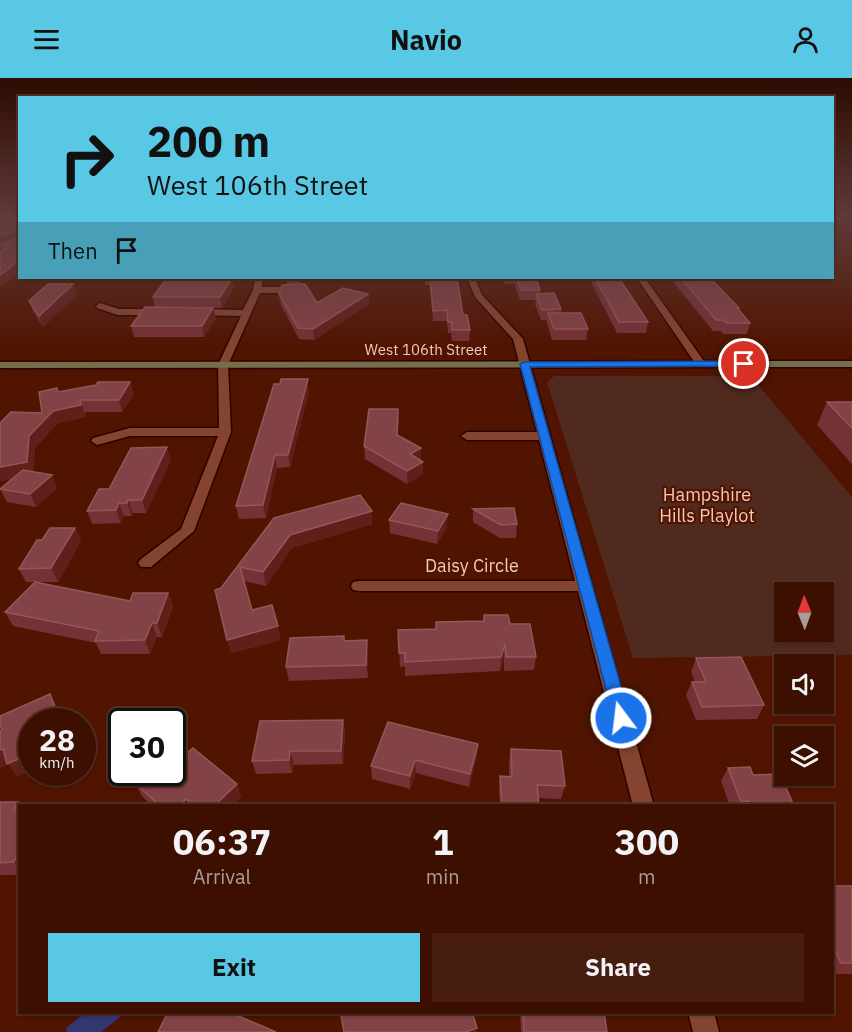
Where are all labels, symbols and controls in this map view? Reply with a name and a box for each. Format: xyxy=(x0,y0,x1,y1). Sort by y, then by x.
text: Navio xyxy=(390,22,462,57)
icon: menu xyxy=(30,23,63,56)
icon: person xyxy=(789,23,822,56)
text: 200 m xyxy=(147,114,270,169)
icon: right xyxy=(48,120,126,198)
text: West 106th Street xyxy=(147,167,368,202)
icon: arrive xyxy=(110,234,143,267)
text: Then xyxy=(48,236,98,265)
pin xyxy=(718,338,769,389)
street label: West 106th Street xyxy=(365,340,487,359)
icon: arrive xyxy=(727,347,760,380)
park label: Hampshire Hills Playlot xyxy=(659,483,755,527)
street label: Daisy Circle xyxy=(425,554,519,577)
north arrow xyxy=(774,582,834,642)
map controls xyxy=(774,582,834,786)
button: sound xyxy=(774,654,834,714)
position arrow xyxy=(589,686,653,750)
speed limit sign: 30 xyxy=(108,708,186,786)
text: 28 xyxy=(39,720,75,759)
button: layers xyxy=(774,726,834,786)
text: km/h xyxy=(39,753,75,772)
text: 06:37 xyxy=(173,818,271,865)
text: 1 xyxy=(432,818,454,865)
text: 300 xyxy=(614,818,679,865)
text: Arrival xyxy=(193,863,251,890)
text: min xyxy=(426,863,460,890)
text: m xyxy=(638,863,656,890)
button: Exit xyxy=(48,933,420,1002)
button: Share xyxy=(432,933,804,1002)

